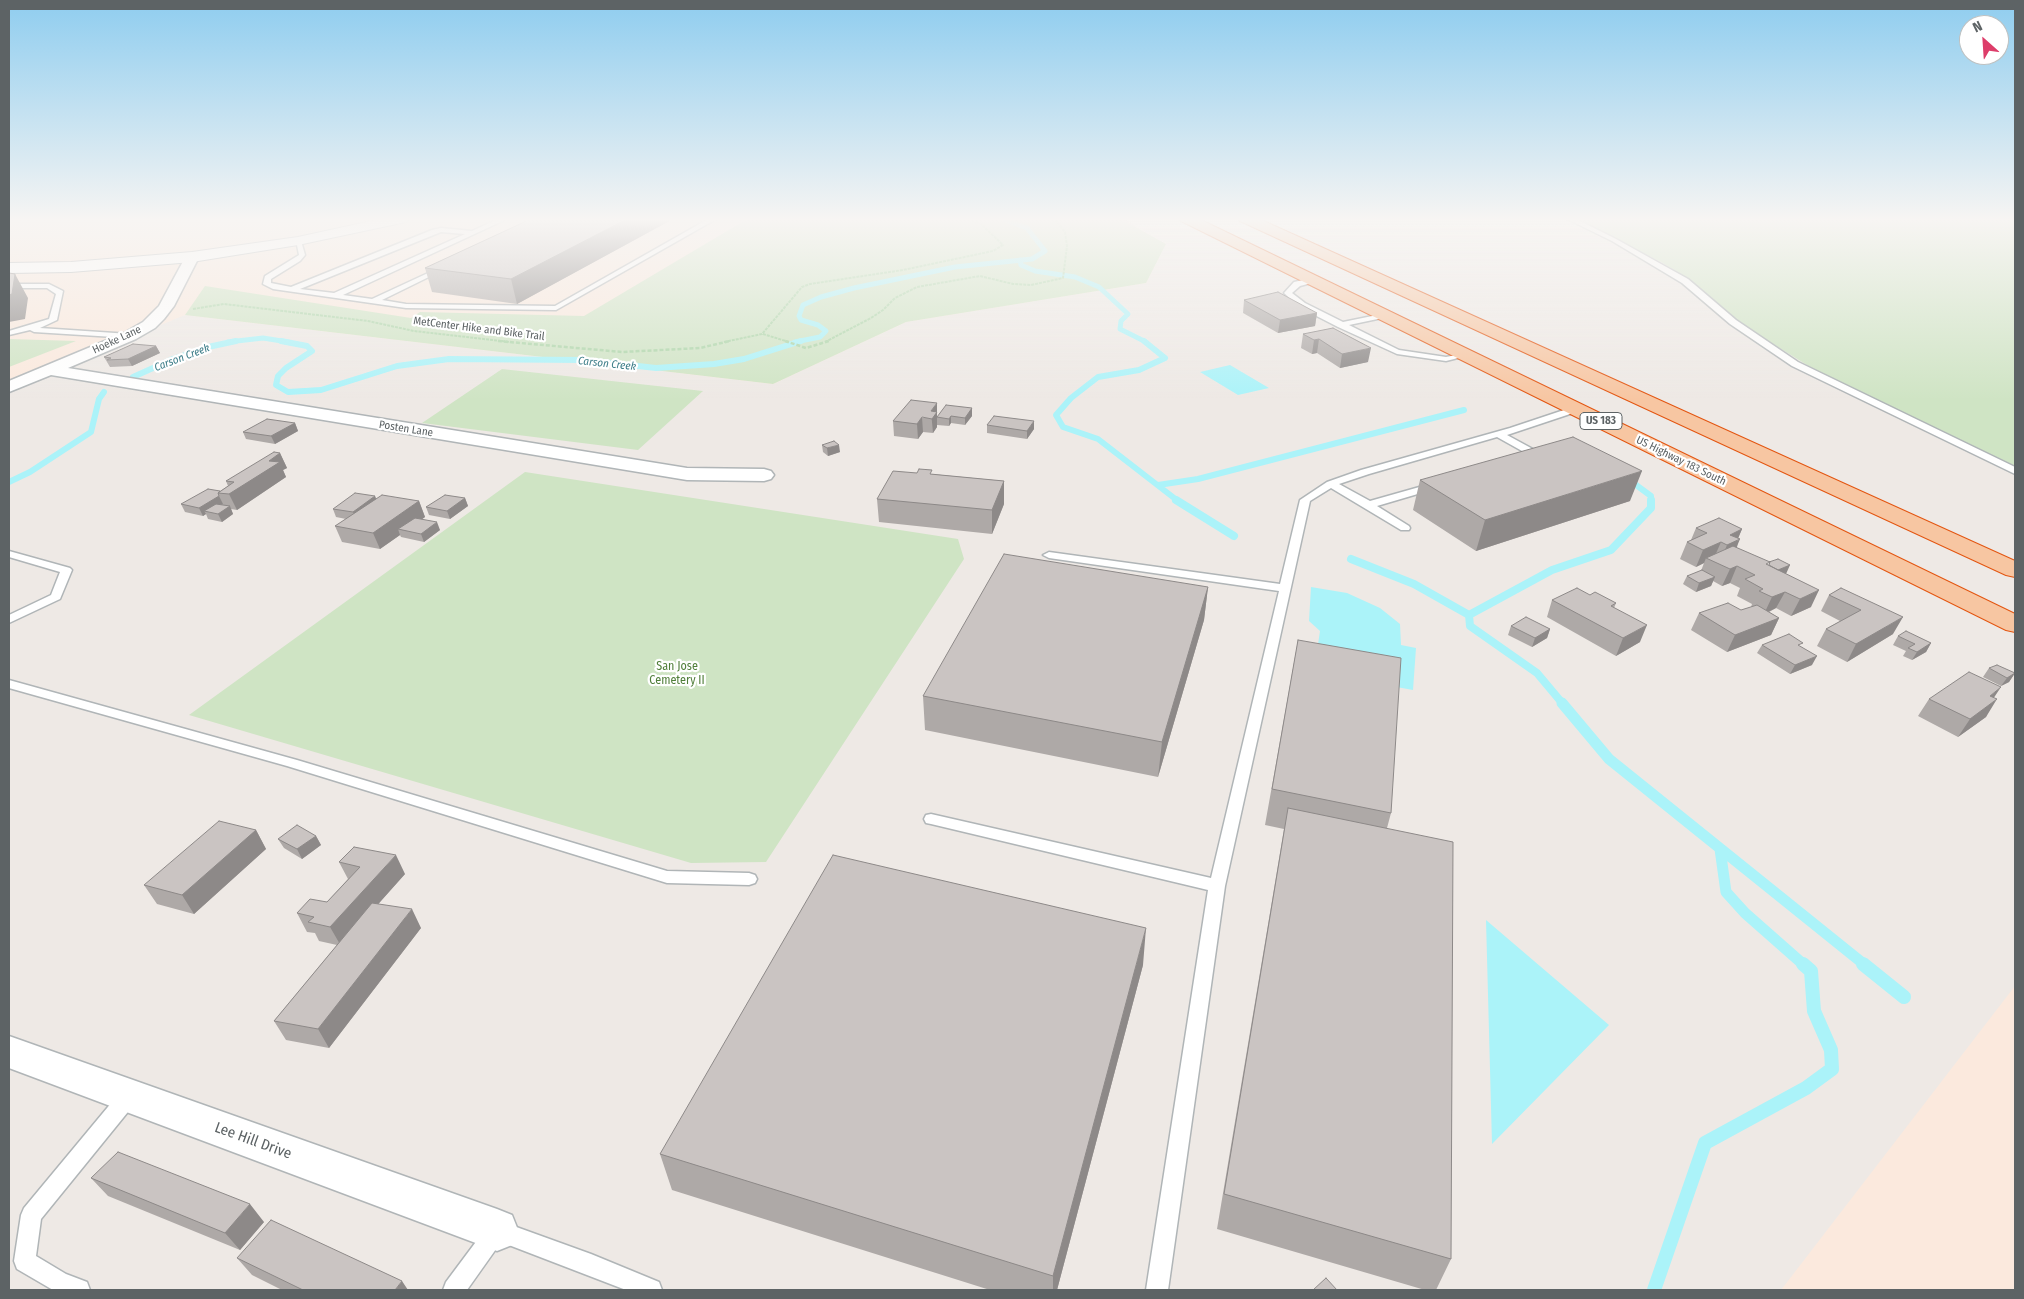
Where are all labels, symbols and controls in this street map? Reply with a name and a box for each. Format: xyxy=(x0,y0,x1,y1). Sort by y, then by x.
north arrow xyxy=(1959,15,2009,65)
text: N xyxy=(1970,17,1985,36)
street label: MetCenter Hike and Bike Trail xyxy=(413,314,545,344)
street label: Hoeke Lane xyxy=(90,323,144,357)
water label: Carson Creek xyxy=(153,341,211,375)
water label: Carson Creek xyxy=(577,354,637,374)
road number: US 183 xyxy=(1580,412,1622,430)
street label: Posten Lane xyxy=(378,418,434,440)
street label: US Highway 183 South xyxy=(1634,434,1728,488)
park label: San Jose Cemetery II xyxy=(649,660,705,688)
street label: Lee Hill Drive xyxy=(212,1119,294,1163)

